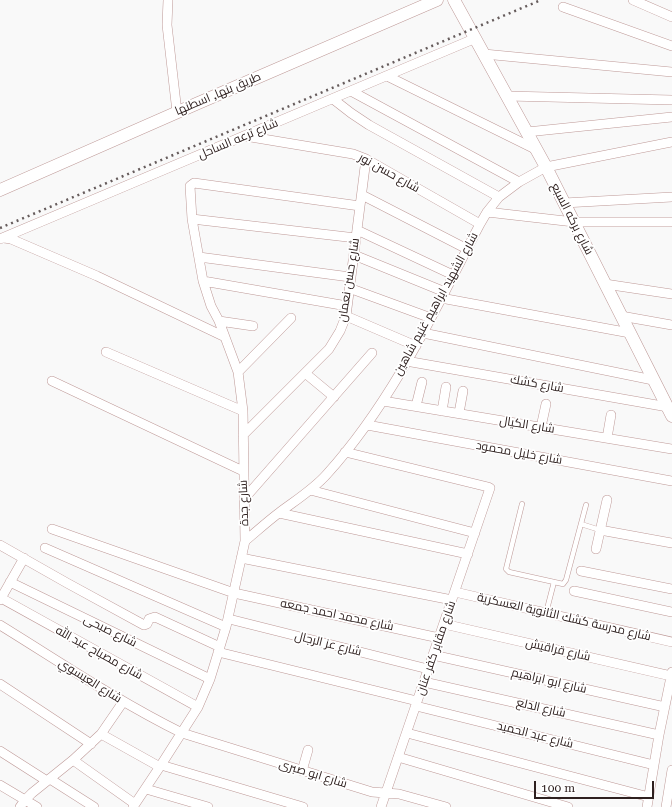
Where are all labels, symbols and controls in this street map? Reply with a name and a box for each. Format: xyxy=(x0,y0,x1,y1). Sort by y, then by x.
street label: طريق بنها, اسطنها xyxy=(173,69,263,119)
street label: شارع ترعه الساحل xyxy=(196,116,280,162)
street label: شارع حسن نور xyxy=(356,150,422,196)
street label: شارع بركه السبع xyxy=(548,181,596,257)
street label: شارع الشهيد ابراهيم غنيم شاهين xyxy=(391,230,481,378)
street label: شارع حسن نعمان xyxy=(335,237,363,323)
street label: شارع كشك xyxy=(509,372,565,396)
street label: شارع الكيال xyxy=(498,414,556,436)
street label: شارع خليل محمود xyxy=(475,438,563,468)
street label: شارع جدة xyxy=(236,480,252,526)
street label: شارع مدرسة كشك الثانوية العسكرية xyxy=(476,590,652,644)
street label: شارع محمد احمد جمعه xyxy=(279,596,395,634)
street label: شارع مقابر كفر عنان xyxy=(413,599,459,697)
street label: شارع صبحى xyxy=(81,612,139,650)
street label: شارع مصباح عبد الله xyxy=(53,623,145,683)
street label: شارع عز الرجال xyxy=(293,629,363,659)
street label: شارع قراقيش xyxy=(524,636,592,664)
street label: شارع العيسوي xyxy=(56,656,124,706)
street label: شارع ابو ابراهيم xyxy=(510,665,588,697)
street label: شارع الدلع xyxy=(515,695,567,721)
street label: شارع عبد الحميد xyxy=(495,719,575,751)
street label: شارع ابو صبرى xyxy=(277,757,349,791)
scale bar xyxy=(536,773,656,799)
text: 100 m xyxy=(541,781,575,795)

